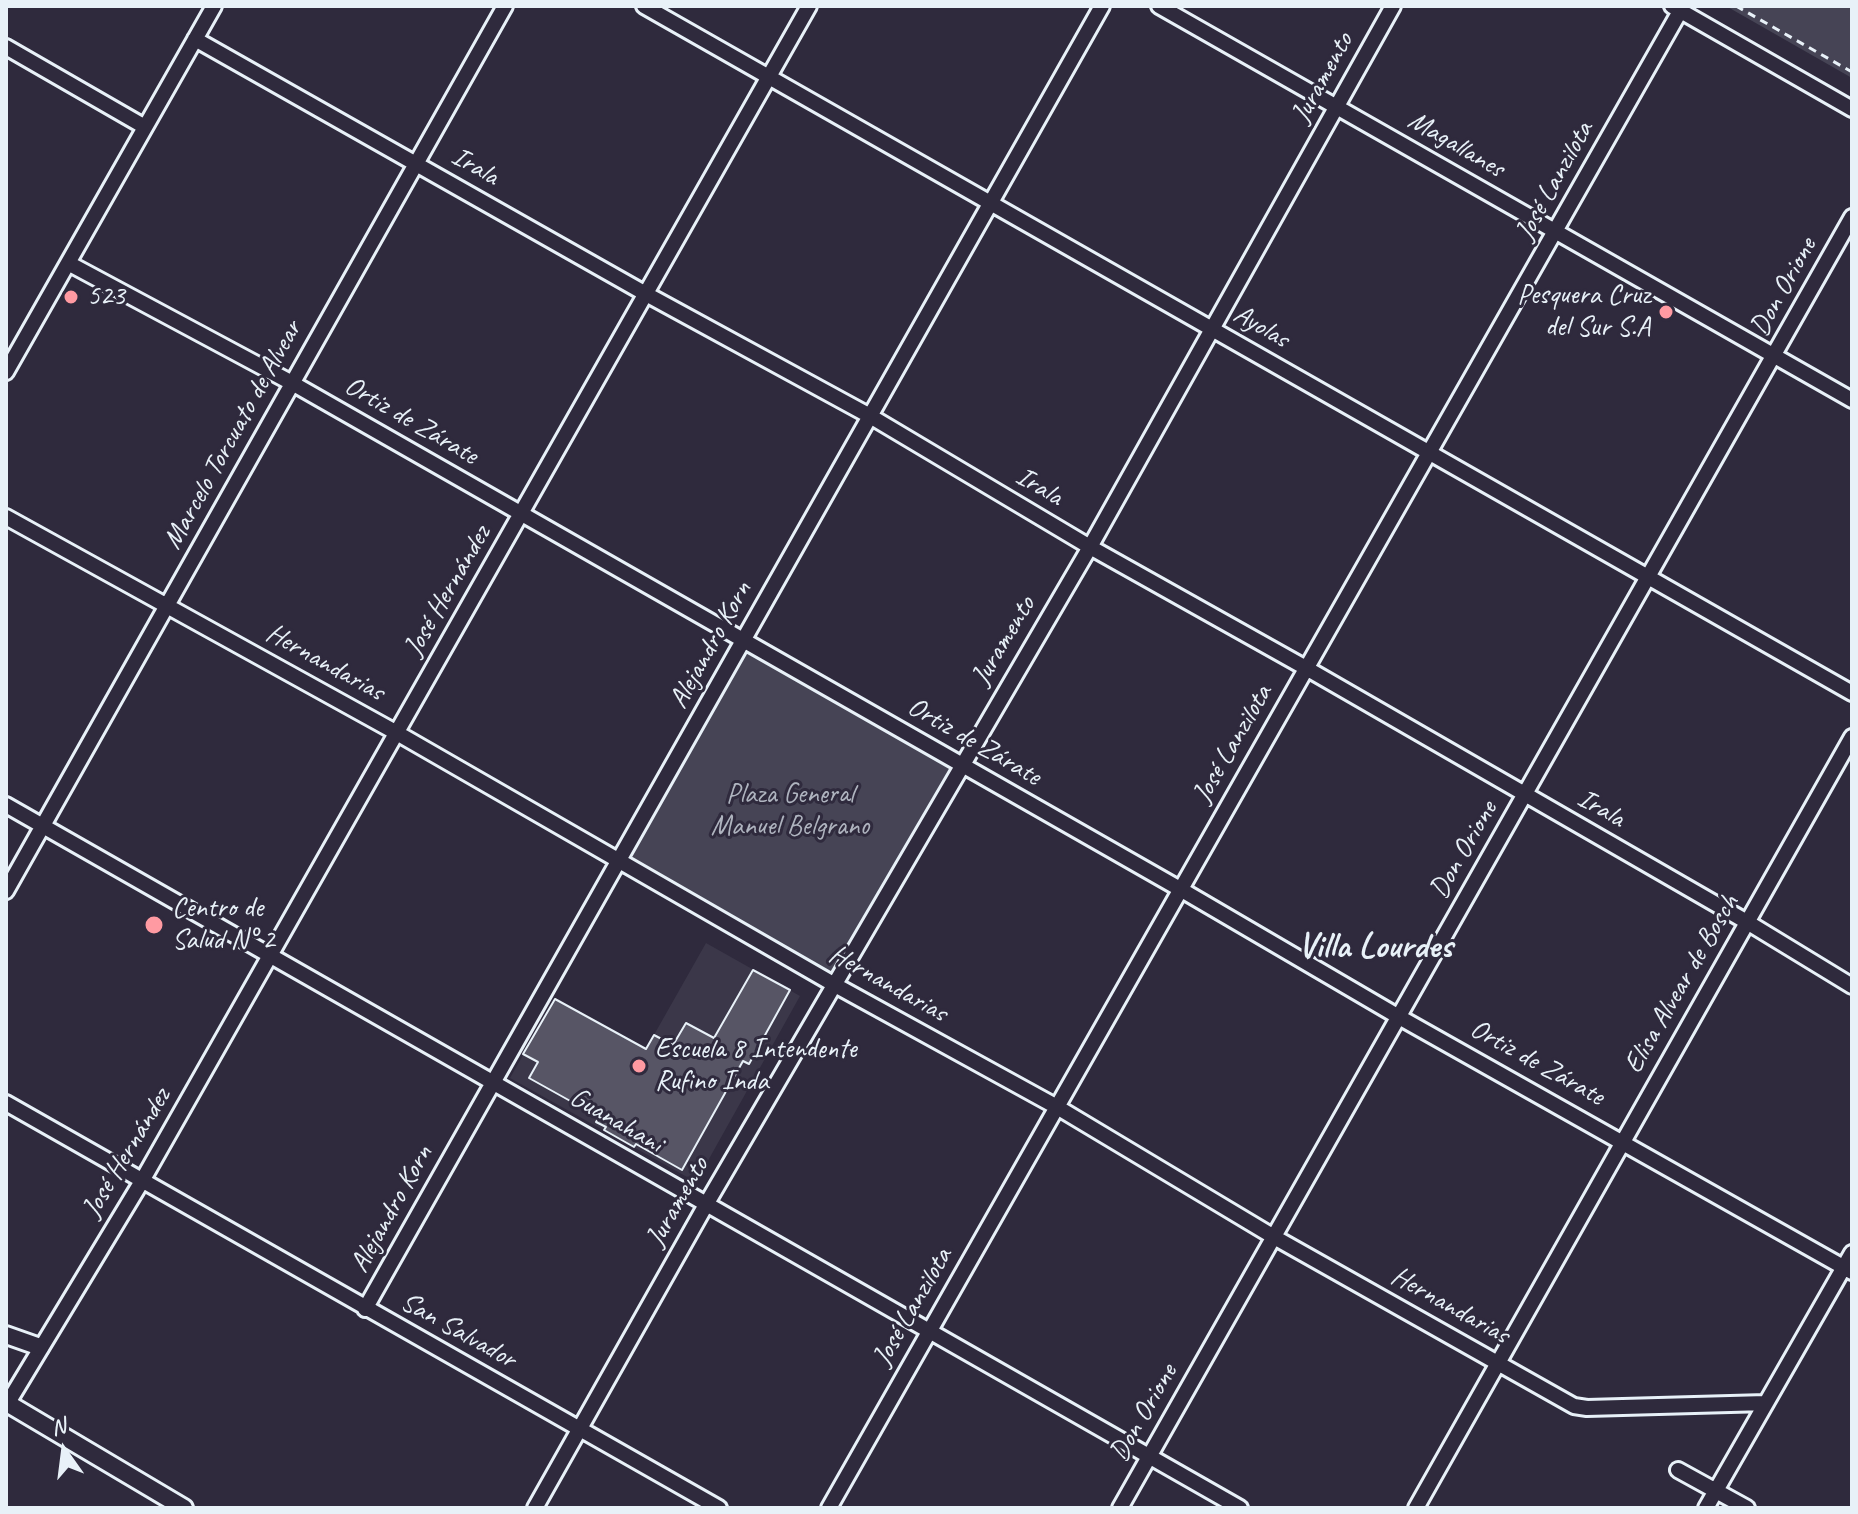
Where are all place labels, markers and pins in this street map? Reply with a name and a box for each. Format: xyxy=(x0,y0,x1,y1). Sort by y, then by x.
place label: Pesquera Cruz del Sur S.A xyxy=(1517,279,1650,345)
place label: 523 xyxy=(87,280,125,314)
marker: 523 xyxy=(62,288,80,306)
marker: Pesquera Cruz del Sur S.A xyxy=(1657,303,1675,321)
place label: Centro de Salud N° 2 xyxy=(172,892,275,958)
marker: Centro de Salud N° 2 xyxy=(143,914,165,936)
place label: Escuela 8 Intendente Rufino Inda xyxy=(655,1033,857,1099)
marker: Escuela 8 Intendente Rufino Inda xyxy=(630,1057,648,1075)

